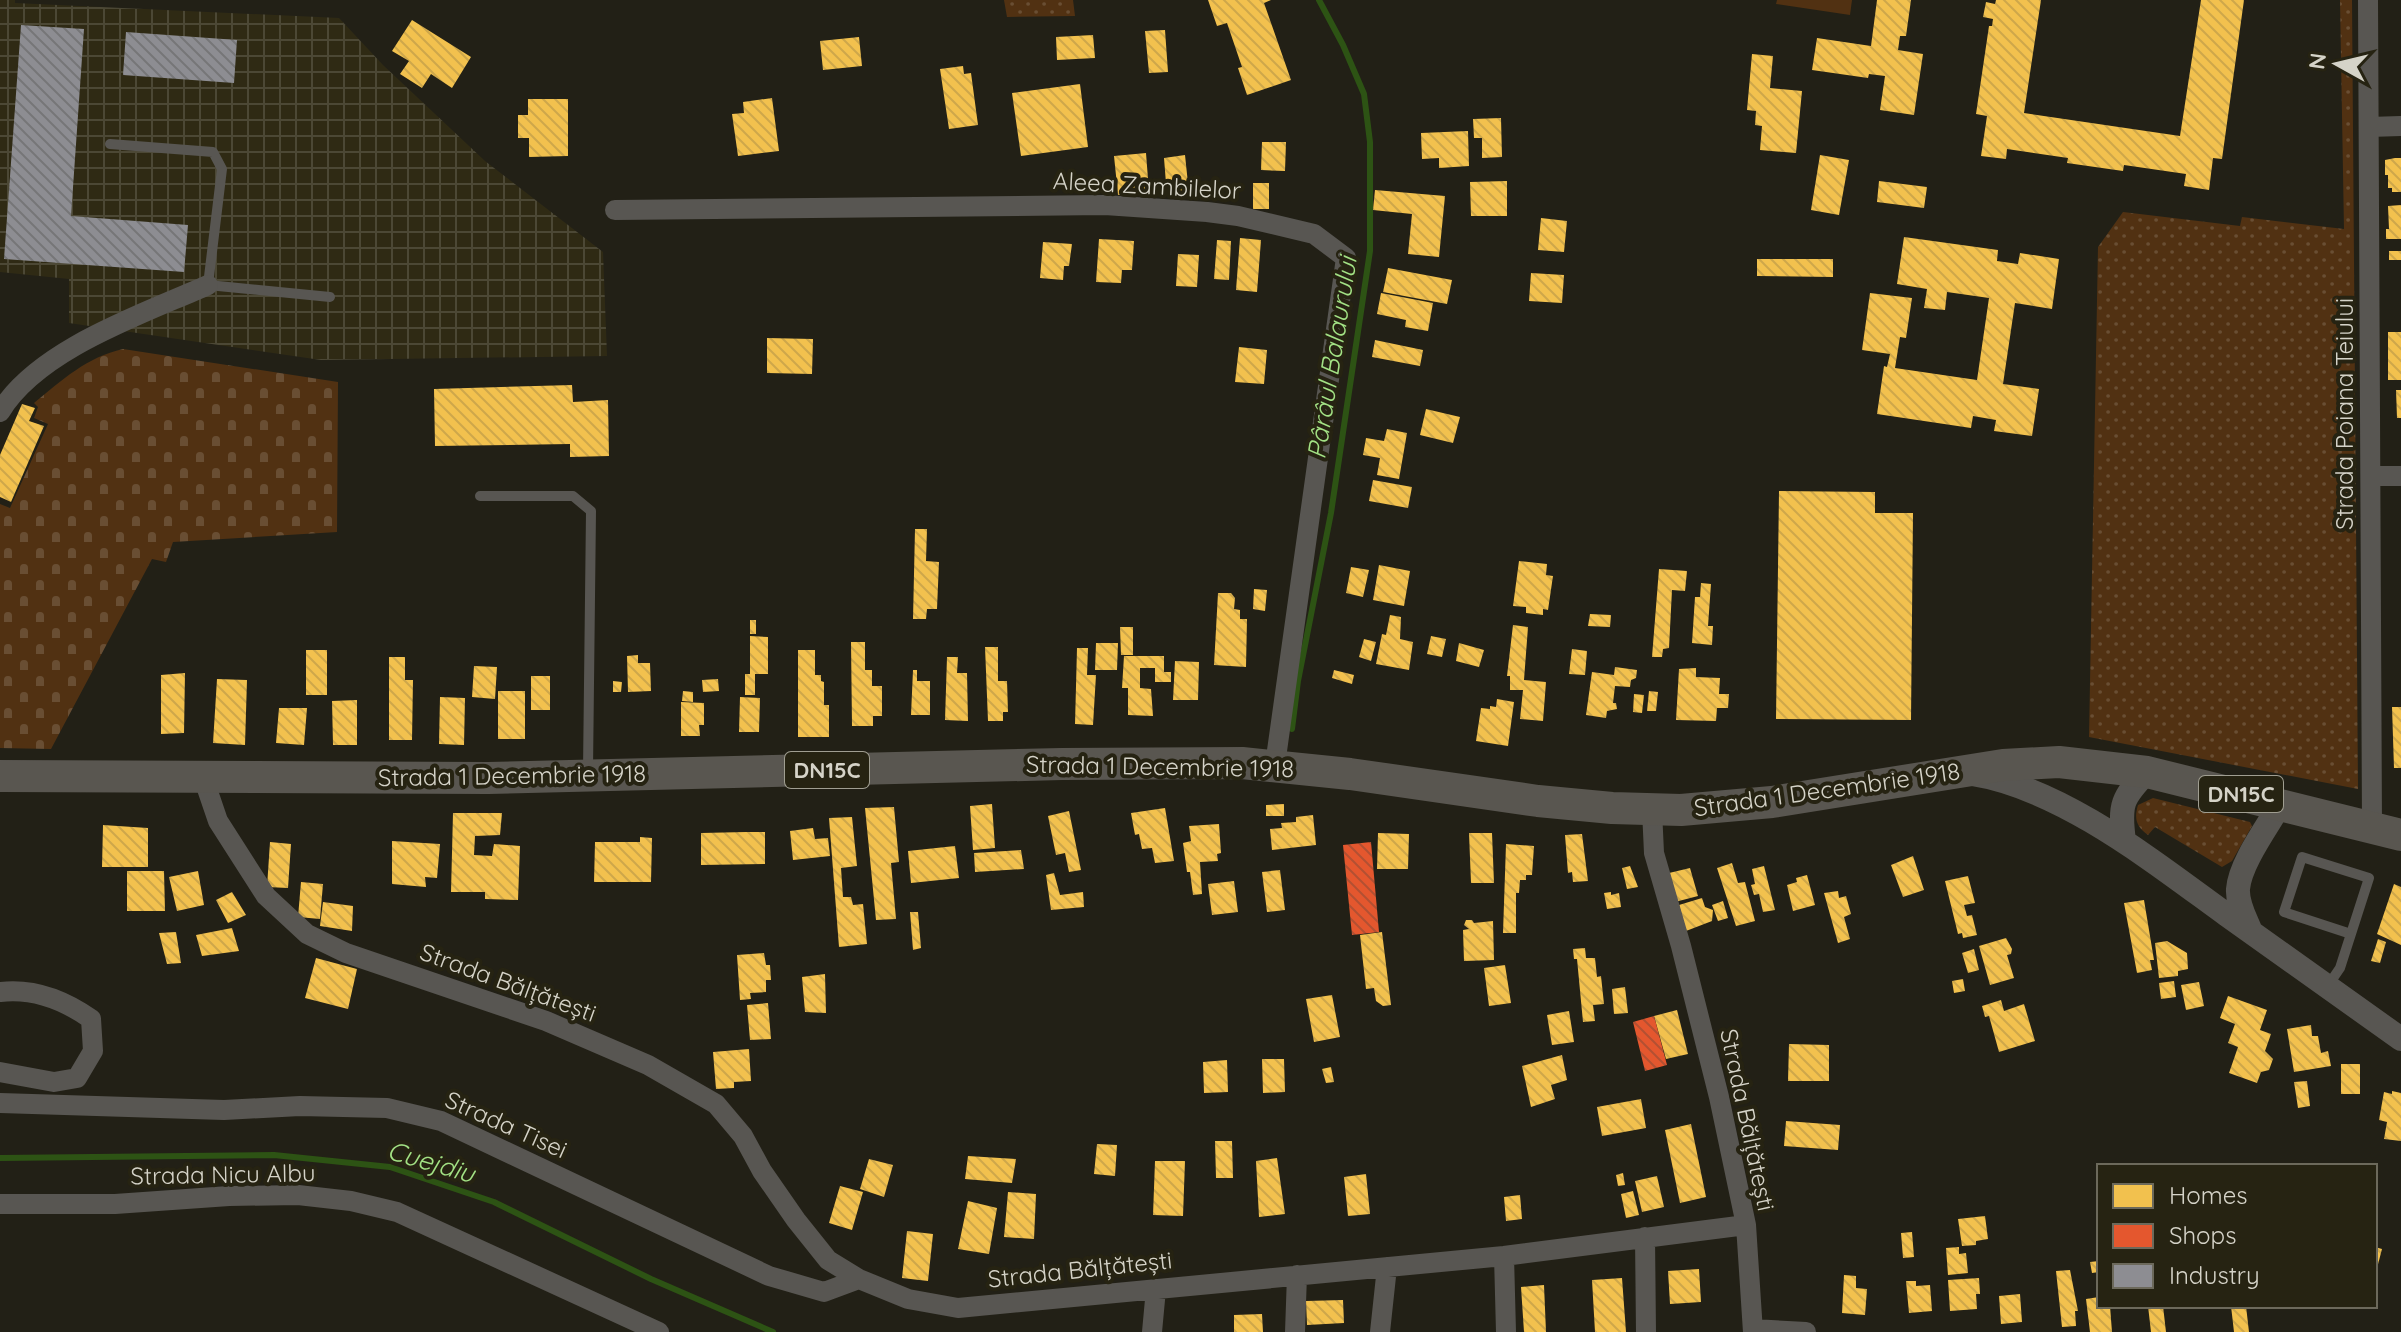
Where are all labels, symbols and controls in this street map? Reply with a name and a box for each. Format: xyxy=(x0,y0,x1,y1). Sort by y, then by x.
north arrow xyxy=(2297,24,2377,104)
text: N xyxy=(2302,51,2332,71)
street label: Aleea Zambilelor xyxy=(1052,165,1242,205)
water label: Pârâul Balaurului xyxy=(1299,251,1364,461)
street label: Strada Poiana Teiului xyxy=(2329,298,2359,530)
street label: Strada 1 Decembrie 1918 xyxy=(1026,749,1294,783)
road number: DN15C xyxy=(785,752,869,788)
street label: Strada 1 Decembrie 1918 xyxy=(1692,755,1962,823)
street label: Strada 1 Decembrie 1918 xyxy=(378,758,646,792)
road number: DN15C xyxy=(2199,776,2283,812)
street label: Strada Bălțătești xyxy=(416,936,601,1028)
street label: Strada Bălțătești xyxy=(1714,1026,1782,1214)
street label: Strada Tisei xyxy=(441,1084,572,1164)
water label: Cuejdiu xyxy=(384,1133,480,1190)
street label: Strada Nicu Albu xyxy=(130,1157,316,1191)
legend xyxy=(2097,1164,2377,1308)
text: Homes xyxy=(2169,1180,2247,1210)
text: Shops xyxy=(2169,1220,2236,1250)
street label: Strada Bălțătești xyxy=(986,1244,1174,1294)
text: Industry xyxy=(2169,1260,2260,1290)

